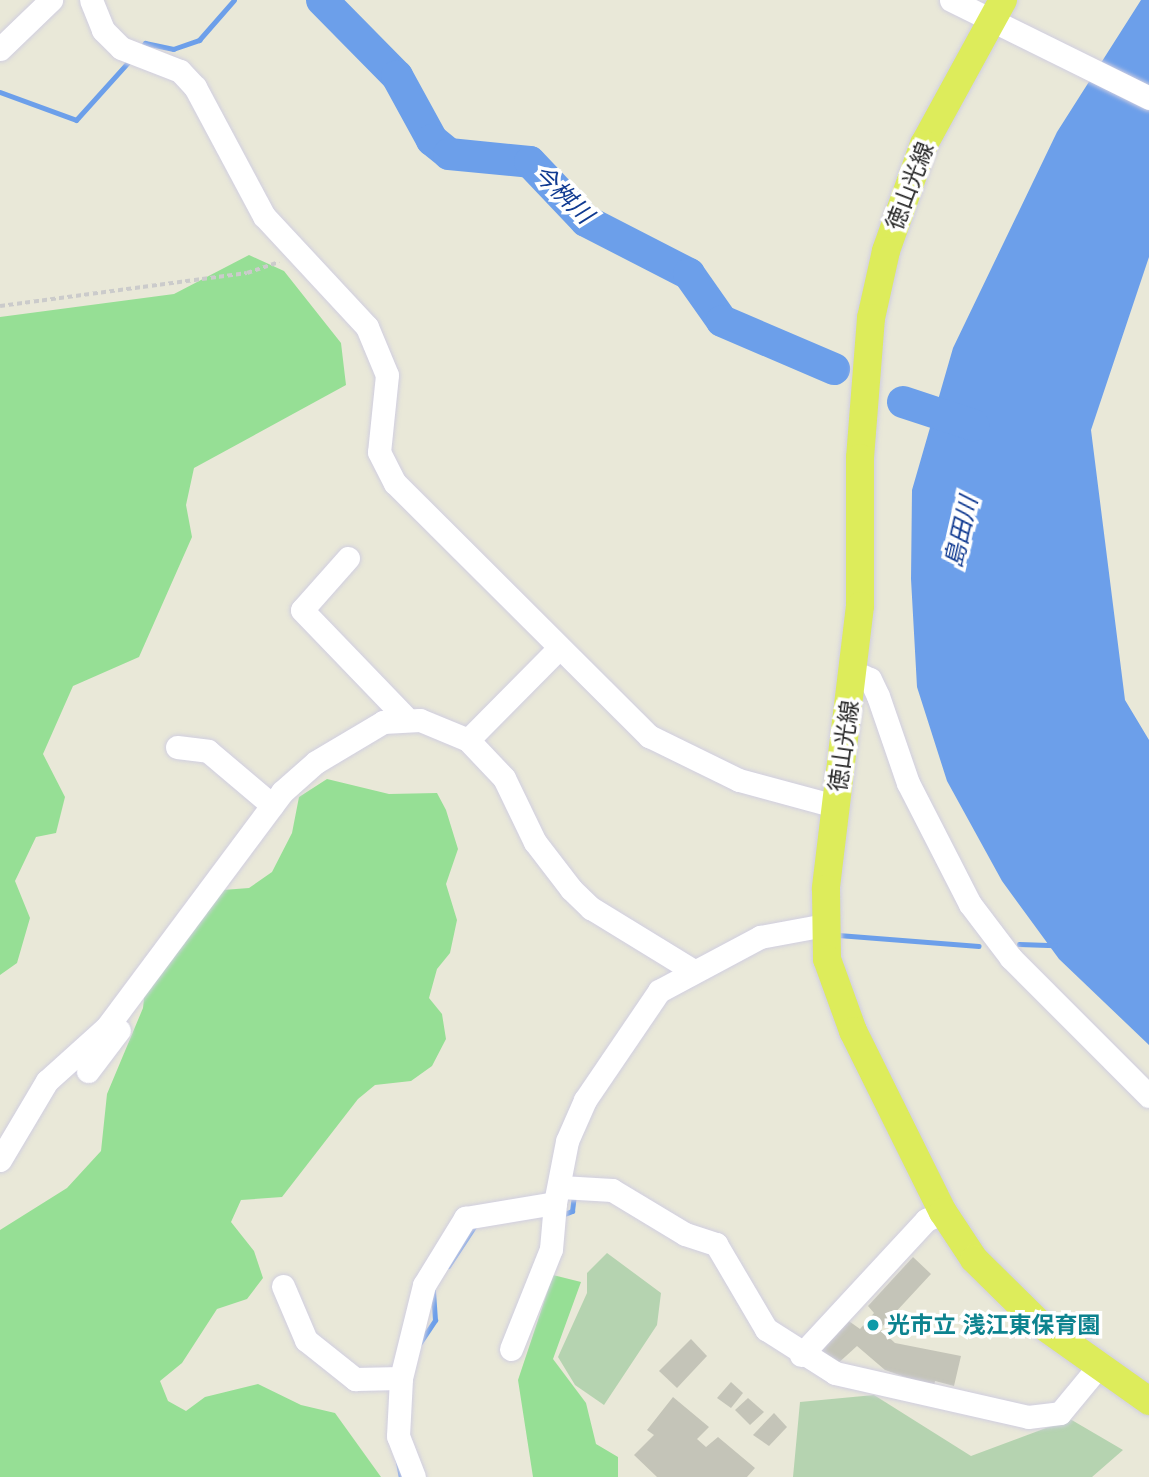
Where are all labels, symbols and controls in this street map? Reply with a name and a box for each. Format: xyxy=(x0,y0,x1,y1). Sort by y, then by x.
street label: 徳山光線 xyxy=(881,138,939,234)
water label: 今桝川 xyxy=(527,159,599,229)
water label: 島田川 xyxy=(939,494,983,570)
street label: 徳山光線 xyxy=(824,699,864,793)
place label: 光市立 浅江東保育園 xyxy=(887,1311,1100,1339)
marker: 光市立 浅江東保育園 xyxy=(865,1317,881,1333)

